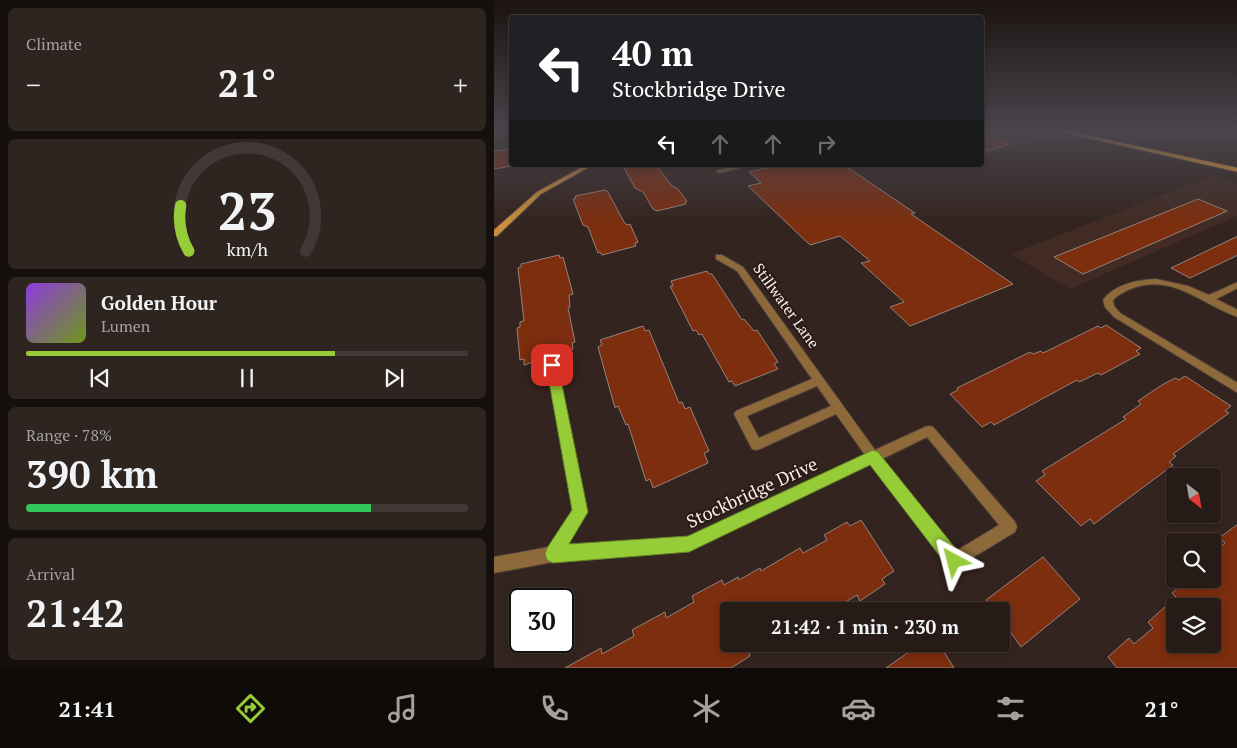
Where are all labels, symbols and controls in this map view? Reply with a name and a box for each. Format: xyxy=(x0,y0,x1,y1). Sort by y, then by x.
text: 40 m xyxy=(612,30,693,76)
text: Climate xyxy=(26,33,82,55)
icon: left xyxy=(529,35,594,100)
text: 21° xyxy=(218,58,276,108)
text: − xyxy=(26,66,41,103)
text: + xyxy=(453,66,468,103)
text: Stockbridge Drive xyxy=(612,74,785,103)
icon: left xyxy=(653,130,681,158)
icon: ahead xyxy=(706,130,734,158)
icon: ahead xyxy=(759,130,787,158)
icon: right xyxy=(812,130,840,158)
text: 23 xyxy=(218,176,276,245)
text: km/h xyxy=(226,237,268,261)
street label: Stillwater Lane xyxy=(749,259,824,352)
text: Golden Hour xyxy=(101,290,217,315)
text: Lumen xyxy=(101,315,150,337)
pin xyxy=(531,344,573,386)
icon: arrive xyxy=(538,351,566,379)
icon: previous xyxy=(86,364,114,392)
icon: pause xyxy=(233,364,261,392)
icon: next xyxy=(380,364,408,392)
text: Range · 78% xyxy=(26,424,112,446)
text: 390 km xyxy=(26,449,158,499)
street label: Stockbridge Drive xyxy=(682,451,821,533)
north arrow xyxy=(1166,468,1222,522)
map controls xyxy=(1166,468,1221,653)
button: search xyxy=(1166,533,1221,588)
position arrow xyxy=(927,534,979,586)
text: Arrival xyxy=(26,563,75,585)
text: 21:42 xyxy=(26,588,125,638)
speed limit sign: 30 xyxy=(509,588,574,653)
button: layers xyxy=(1166,598,1221,653)
text: 21:42 · 1 min · 230 m xyxy=(771,614,959,639)
icon: directions xyxy=(233,691,268,726)
icon: music xyxy=(385,691,420,726)
icon: phone xyxy=(537,691,572,726)
icon: climate xyxy=(689,691,724,726)
icon: car xyxy=(841,691,876,726)
icon: filters xyxy=(993,691,1028,726)
text: 21:41 xyxy=(58,694,116,723)
text: 21° xyxy=(1145,694,1179,723)

